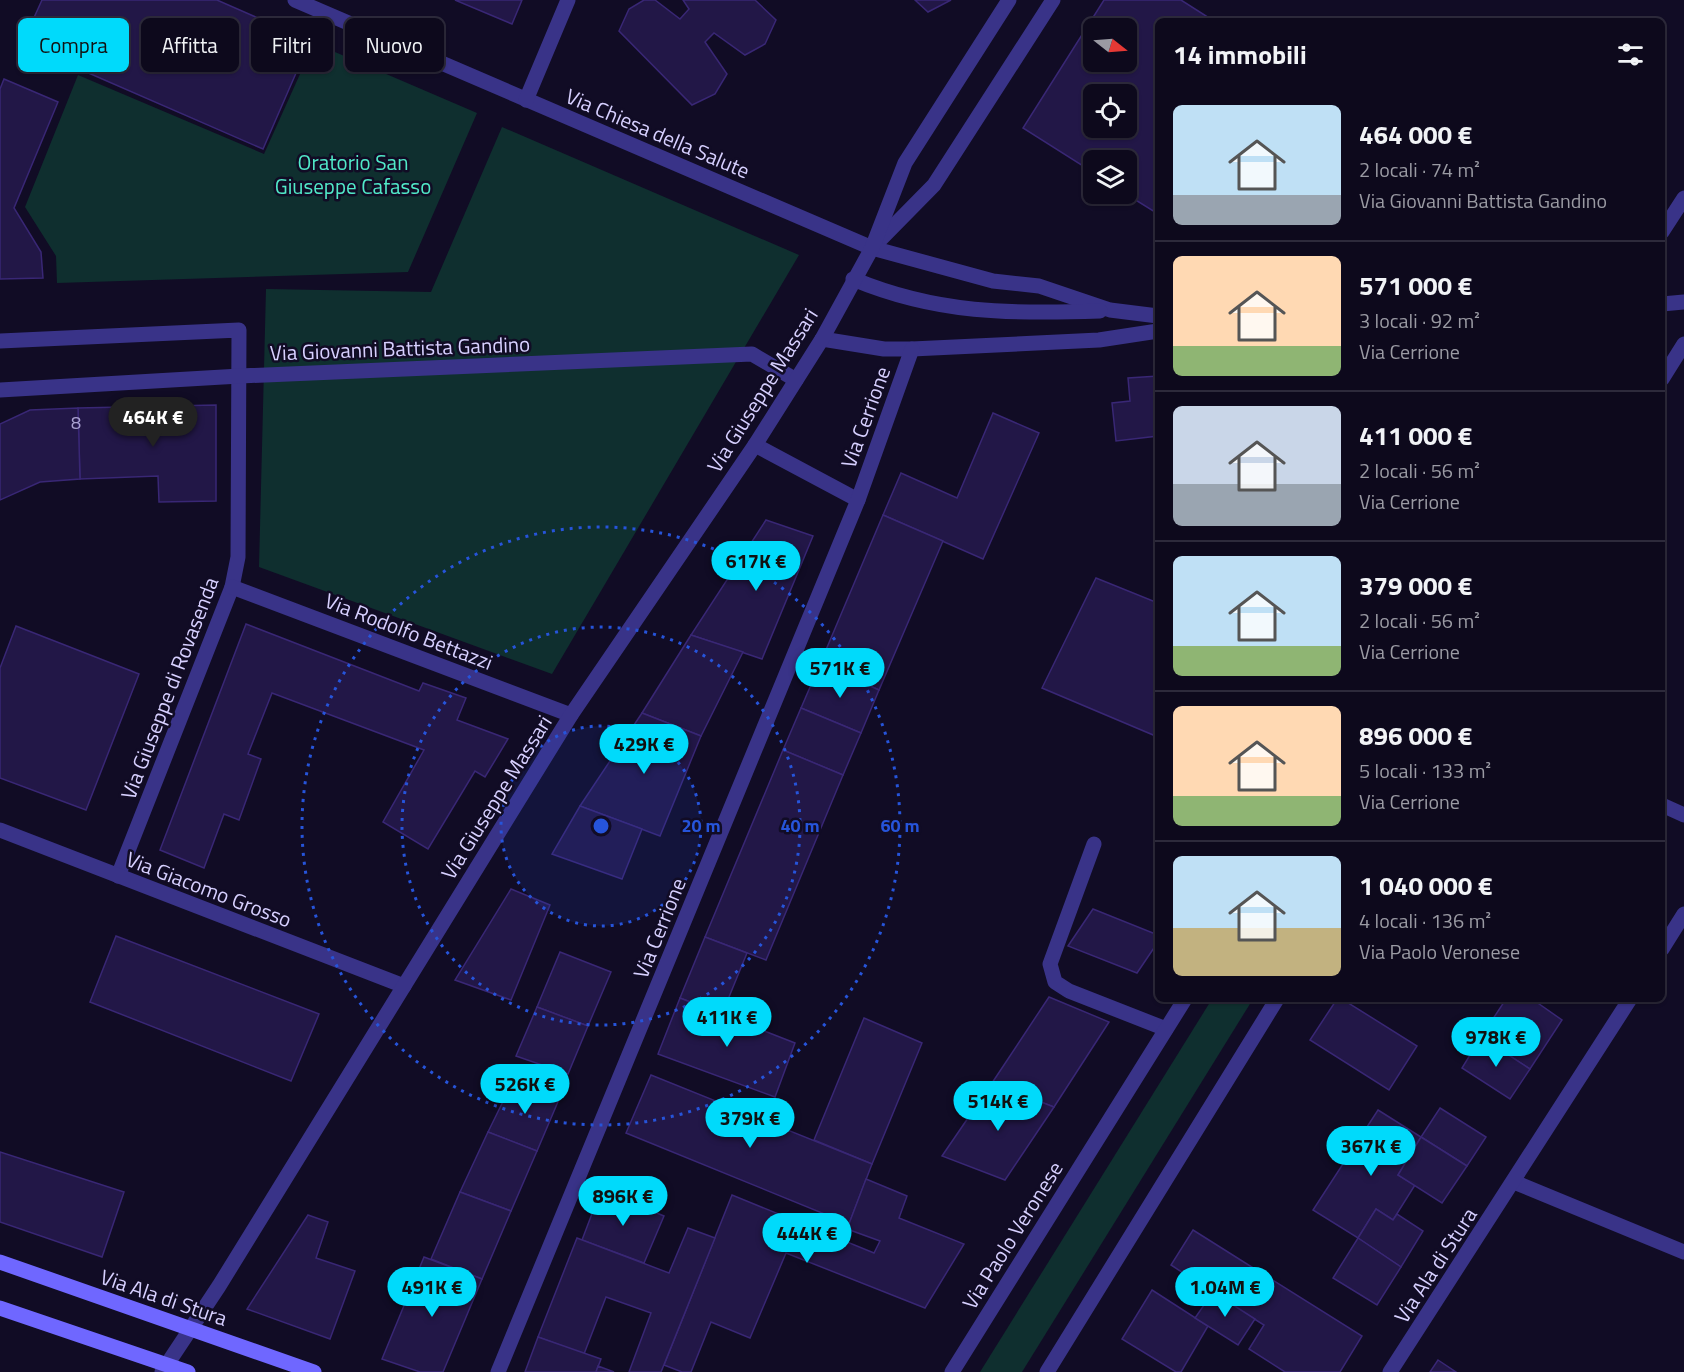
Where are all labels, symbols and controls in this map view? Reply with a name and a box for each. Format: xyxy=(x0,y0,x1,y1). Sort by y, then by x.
chip: Compra xyxy=(18,18,129,72)
chip: Affitta xyxy=(141,18,239,72)
chip: Filtri xyxy=(251,18,333,72)
chip: Nuovo xyxy=(345,18,444,72)
north arrow xyxy=(1083,18,1137,72)
map controls xyxy=(1083,18,1137,204)
text: 14 immobili xyxy=(1173,35,1307,74)
icon: filters xyxy=(1614,38,1647,71)
street label: Via Chiesa della Salute xyxy=(561,80,755,186)
button: locate xyxy=(1083,84,1137,138)
text: 464 000 € xyxy=(1359,115,1472,154)
icon: home xyxy=(1221,129,1293,201)
park label: Oratorio San Giuseppe Cafasso xyxy=(275,146,431,202)
button: layers xyxy=(1083,150,1137,204)
text: 2 locali · 74 m² xyxy=(1359,154,1480,185)
text: Via Giovanni Battista Gandino xyxy=(1359,185,1607,216)
text: 571 000 € xyxy=(1359,266,1472,305)
icon: home xyxy=(1221,280,1293,352)
street label: Via Giuseppe Massari xyxy=(698,302,826,478)
text: 3 locali · 92 m² xyxy=(1359,305,1480,336)
street label: Via Giovanni Battista Gandino xyxy=(269,327,531,369)
text: Via Cerrione xyxy=(1359,336,1460,367)
street label: Via Cerrione xyxy=(832,362,898,472)
pin: 464K € xyxy=(104,397,202,448)
text: 464K € xyxy=(122,401,184,432)
house number: 8 xyxy=(71,409,81,436)
text: 411 000 € xyxy=(1359,416,1472,455)
icon: home xyxy=(1221,430,1293,502)
text: 2 locali · 56 m² xyxy=(1359,455,1480,486)
text: Via Cerrione xyxy=(1359,486,1460,517)
pin: 617K € xyxy=(707,541,805,592)
text: 617K € xyxy=(725,545,787,576)
text: 379 000 € xyxy=(1359,566,1472,605)
street label: Via Giuseppe di Rovasenda xyxy=(112,572,226,804)
icon: home xyxy=(1221,580,1293,652)
street label: Via Rodolfo Bettazzi xyxy=(320,584,498,678)
text: 2 locali · 56 m² xyxy=(1359,605,1480,636)
text: Via Cerrione xyxy=(1359,636,1460,667)
pin: 571K € xyxy=(791,648,889,699)
text: 571K € xyxy=(809,652,871,683)
street label: Via Giuseppe Massari xyxy=(432,709,560,885)
text: 896 000 € xyxy=(1359,716,1472,755)
pin: 429K € xyxy=(595,724,693,775)
text: 429K € xyxy=(613,728,675,759)
icon: home xyxy=(1221,730,1293,802)
text: 5 locali · 133 m² xyxy=(1359,755,1491,786)
text: Via Cerrione xyxy=(1359,786,1460,817)
text: 20 m xyxy=(681,812,721,839)
text: 40 m xyxy=(780,812,820,839)
text: 60 m xyxy=(880,812,920,839)
centre of rings xyxy=(591,816,611,836)
street label: Via Giacomo Grosso xyxy=(122,843,296,935)
text: 1 040 000 € xyxy=(1359,866,1493,905)
street label: Via Cerrione xyxy=(624,873,694,983)
icon: home xyxy=(1221,880,1293,952)
text: 4 locali · 136 m² xyxy=(1359,905,1491,936)
text: Via Paolo Veronese xyxy=(1359,936,1520,967)
pin: 411K € xyxy=(678,997,776,1048)
text: 411K € xyxy=(696,1001,758,1032)
pin: 978K € xyxy=(1447,1017,1545,1068)
text: 978K € xyxy=(1465,1021,1527,1052)
pin: 526K € xyxy=(476,1064,574,1115)
text: 526K € xyxy=(494,1068,556,1099)
pin: 514K € xyxy=(949,1081,1047,1132)
text: 514K € xyxy=(967,1085,1029,1116)
pin: 379K € xyxy=(701,1098,799,1149)
text: 379K € xyxy=(719,1102,781,1133)
pin: 367K € xyxy=(1322,1126,1420,1177)
text: 367K € xyxy=(1340,1130,1402,1161)
street label: Via Paolo Veronese xyxy=(954,1155,1070,1315)
pin: 896K € xyxy=(574,1176,672,1227)
text: 896K € xyxy=(592,1180,654,1211)
street label: Via Ala di Stura xyxy=(1386,1200,1485,1329)
pin: 444K € xyxy=(758,1213,856,1264)
text: 444K € xyxy=(776,1217,838,1248)
street label: Via Ala di Stura xyxy=(96,1260,232,1334)
pin: 491K € xyxy=(383,1267,481,1318)
pin: 1.04M € xyxy=(1170,1267,1280,1318)
text: 491K € xyxy=(401,1271,463,1302)
text: 1.04M € xyxy=(1189,1271,1261,1302)

